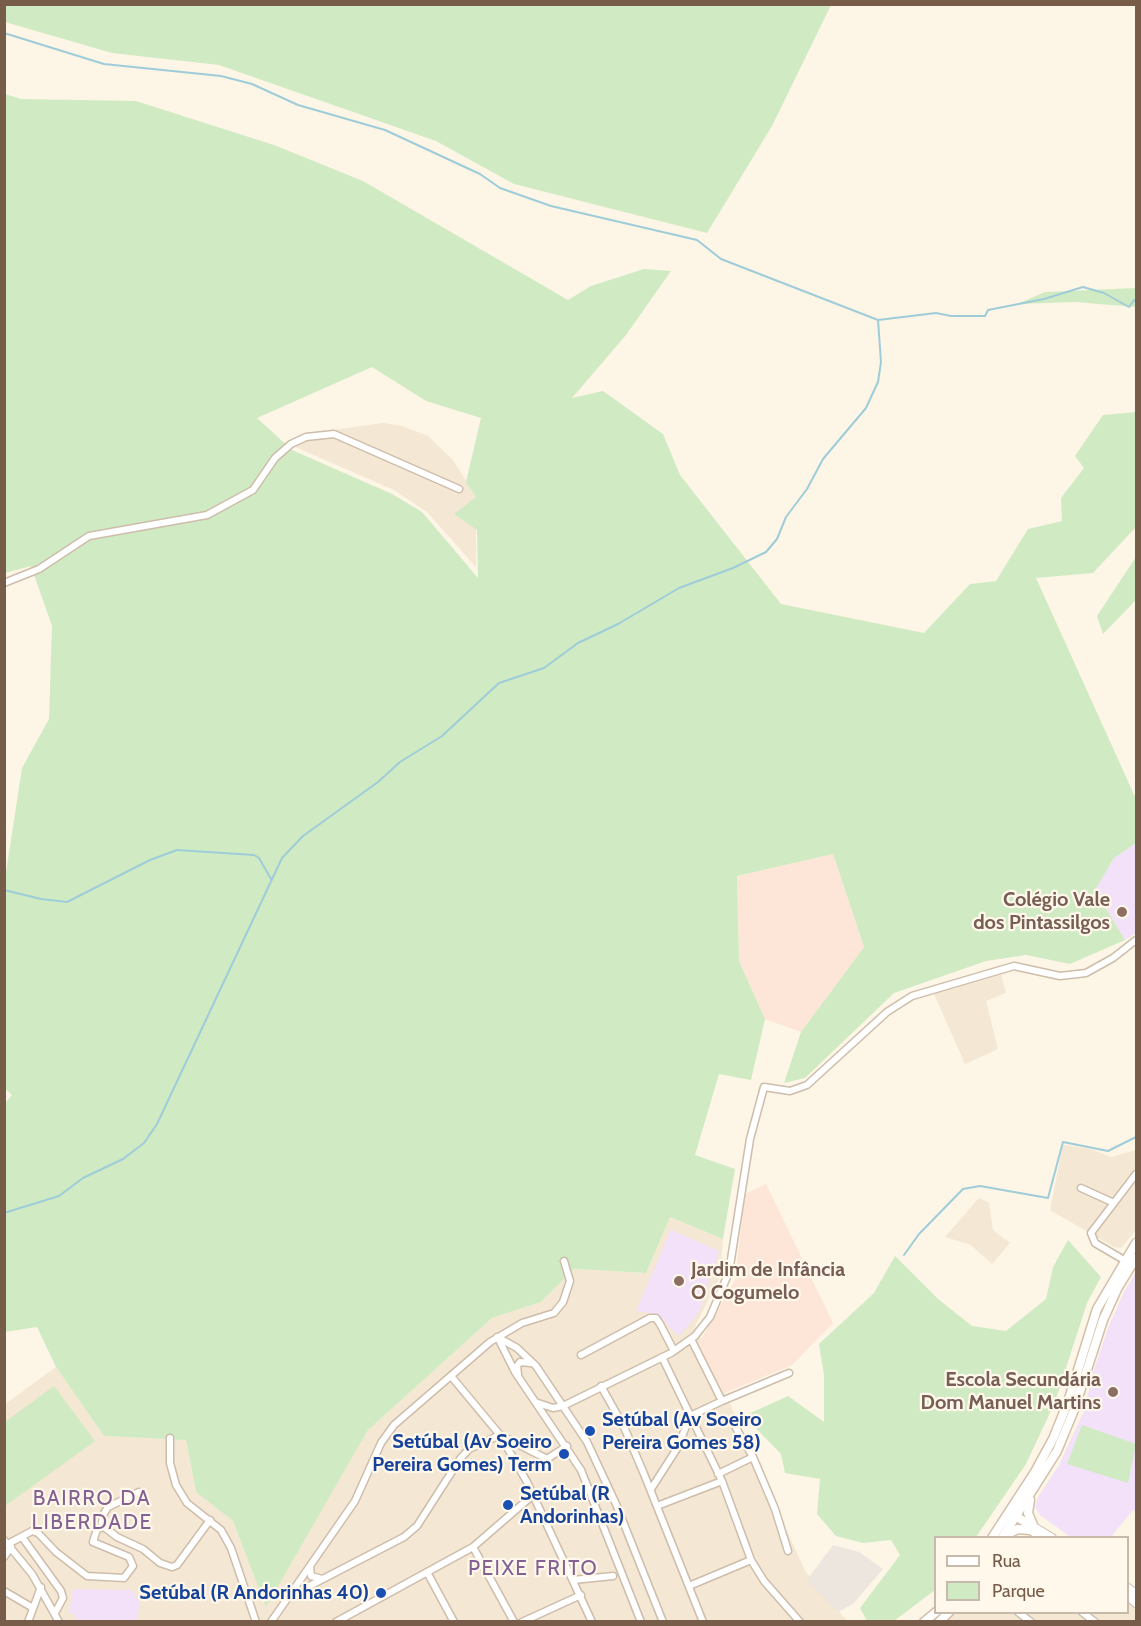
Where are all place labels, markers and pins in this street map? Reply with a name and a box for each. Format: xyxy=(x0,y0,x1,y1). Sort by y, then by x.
place label: Colégio Vale dos Pintassilgos xyxy=(973,888,1110,935)
marker: Colégio Vale dos Pintassilgos xyxy=(1115,905,1129,919)
place label: Jardim de Infância O Cogumelo xyxy=(691,1258,845,1305)
marker: Jardim de Infância O Cogumelo xyxy=(672,1274,686,1288)
place label: Escola Secundária Dom Manuel Martins xyxy=(921,1368,1101,1415)
marker: Escola Secundária Dom Manuel Martins xyxy=(1106,1385,1120,1399)
place label: Setúbal (Av Soeiro Pereira Gomes 58) xyxy=(602,1408,762,1455)
marker: Setúbal (Av Soeiro Pereira Gomes 58) xyxy=(583,1424,597,1438)
place label: Setúbal (Av Soeiro Pereira Gomes) Term xyxy=(372,1430,552,1477)
marker: Setúbal (Av Soeiro Pereira Gomes) Term xyxy=(557,1447,571,1461)
place label: Setúbal (R Andorinhas) xyxy=(520,1482,624,1529)
marker: Setúbal (R Andorinhas) xyxy=(501,1498,515,1512)
place label: Setúbal (R Andorinhas 40) xyxy=(139,1581,369,1605)
marker: Setúbal (R Andorinhas 40) xyxy=(374,1586,388,1600)

